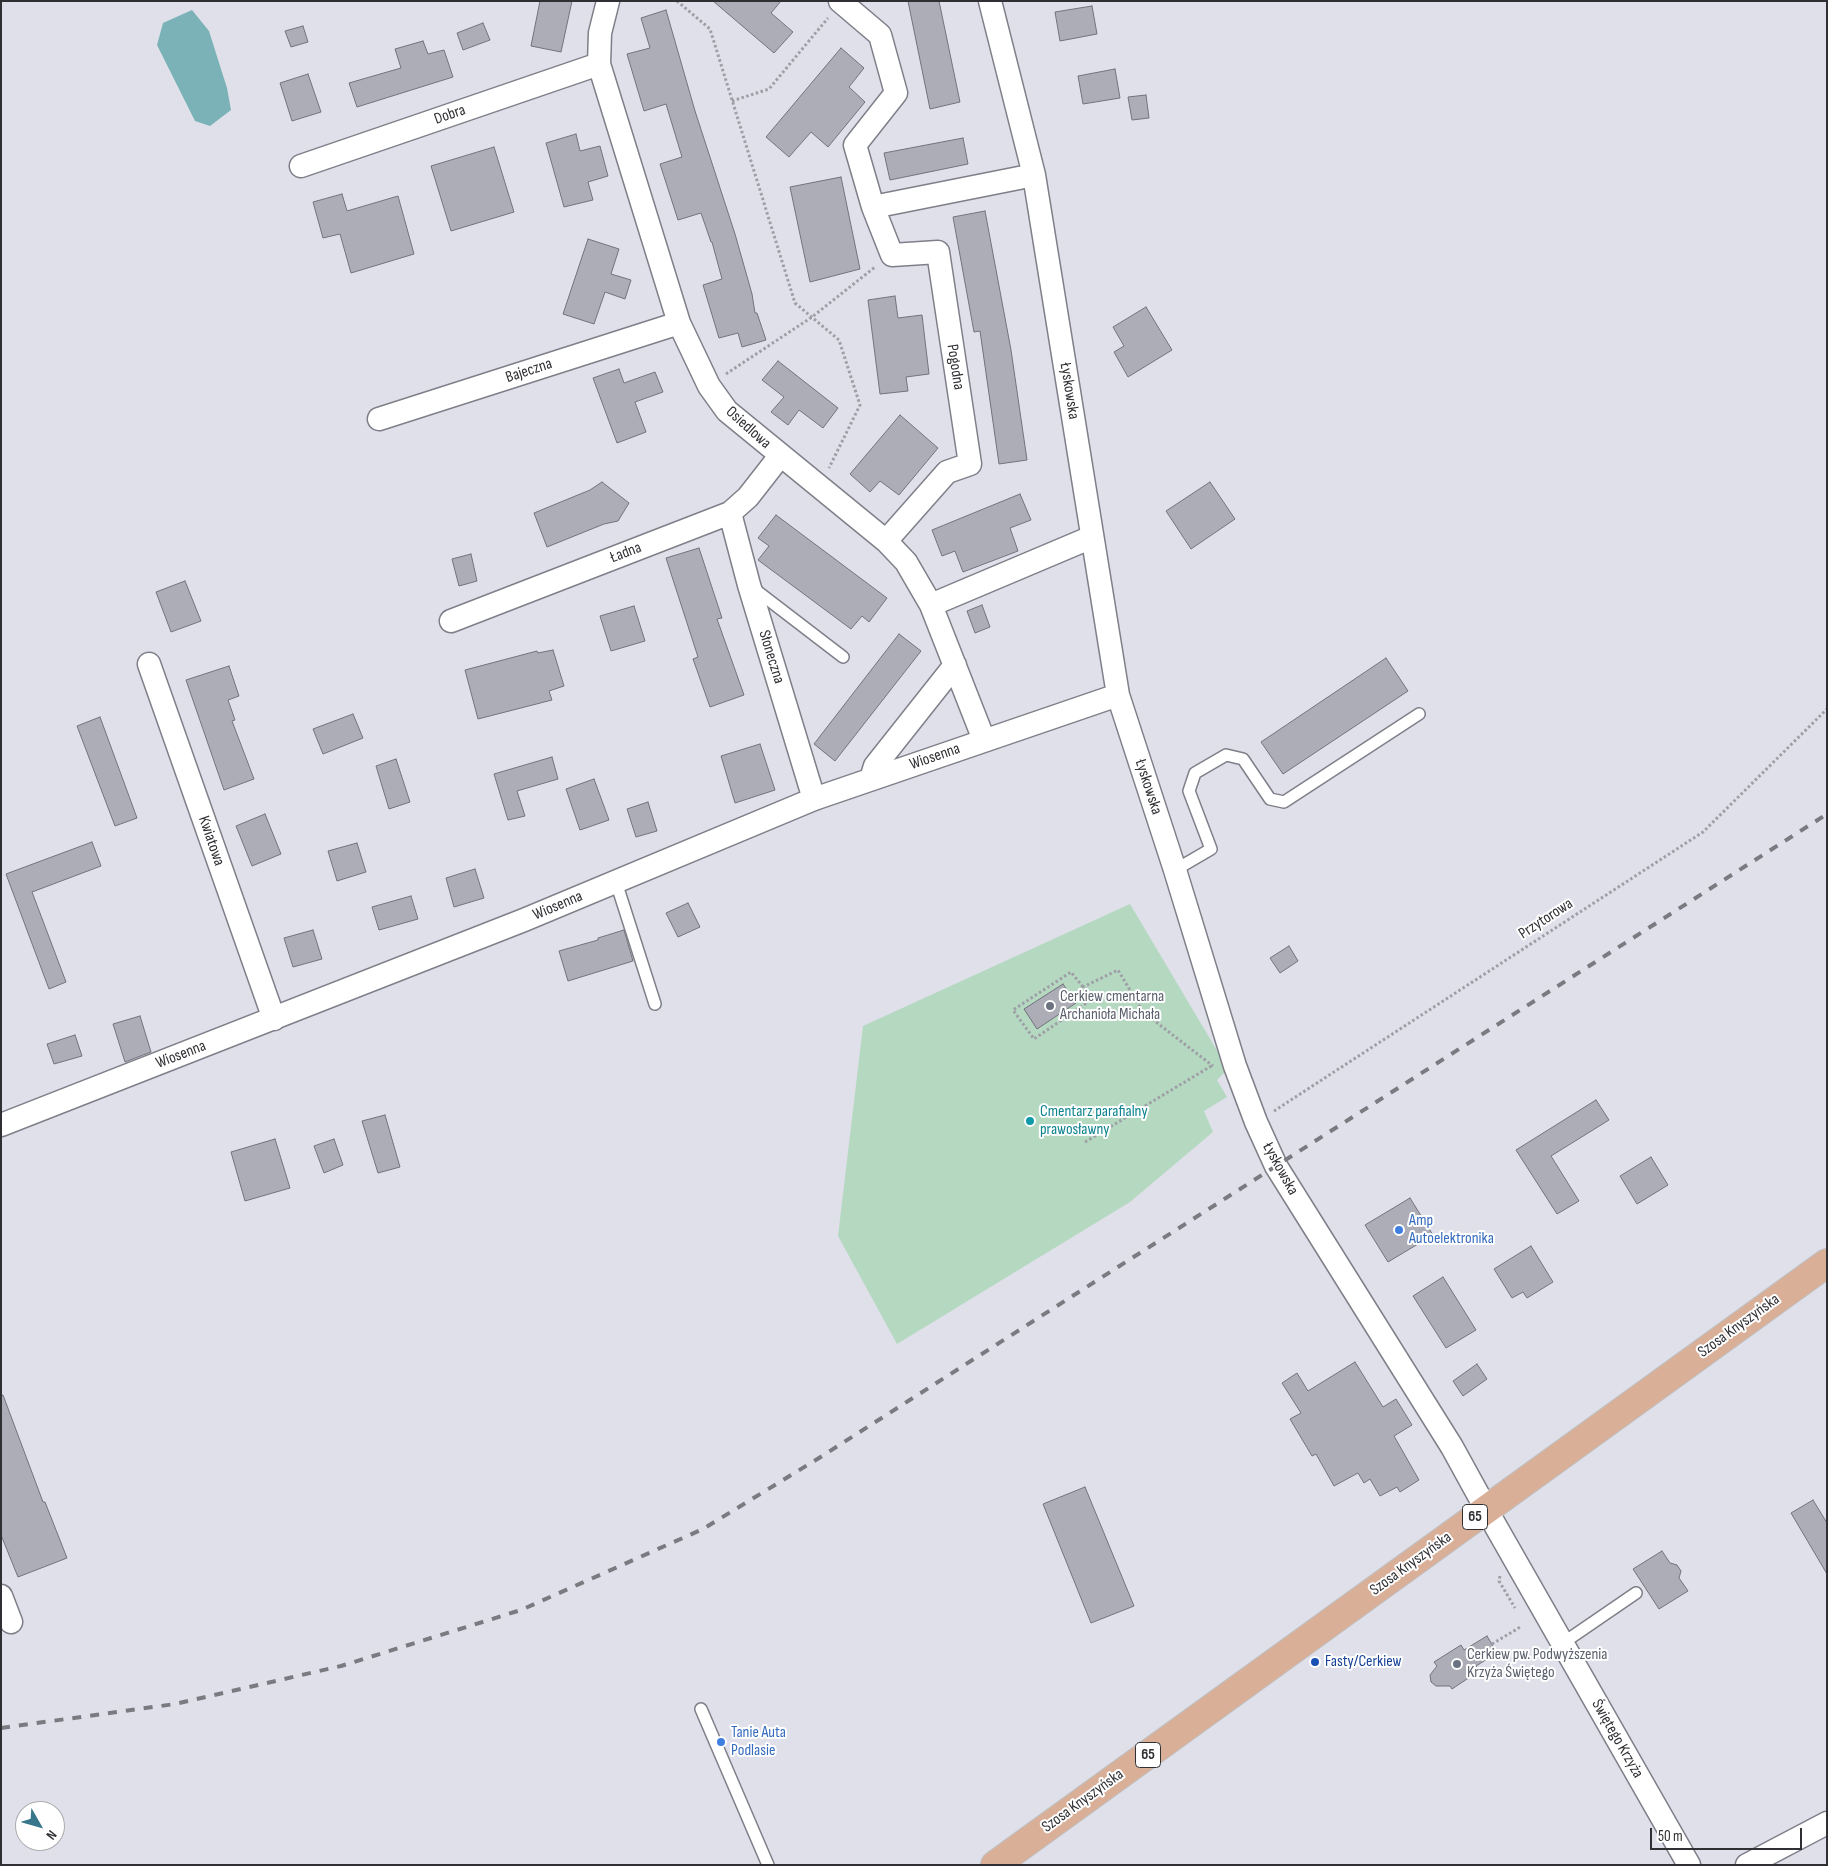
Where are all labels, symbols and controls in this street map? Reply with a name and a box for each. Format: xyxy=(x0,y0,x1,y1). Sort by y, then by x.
street label: Dobra xyxy=(432,101,468,129)
street label: Pogodna xyxy=(942,343,968,391)
street label: Bajeczna xyxy=(503,355,555,387)
street label: Łyskowska xyxy=(1055,361,1083,421)
street label: Osiedlowa xyxy=(721,403,775,453)
street label: Ładna xyxy=(608,538,644,568)
street label: Słoneczna xyxy=(754,628,788,686)
street label: Wiosenna xyxy=(907,739,963,775)
street label: Łyskowska xyxy=(1130,757,1166,817)
street label: Kwiatowa xyxy=(194,814,228,868)
street label: Wiosenna xyxy=(530,887,586,925)
street label: Przytorowa xyxy=(1515,894,1577,944)
place label: Cerkiew cmentarna Archanioła Michała xyxy=(1060,987,1164,1025)
marker: Cerkiew cmentarna Archanioła Michała xyxy=(1044,1000,1056,1012)
street label: Wiosenna xyxy=(153,1037,209,1073)
place label: Cmentarz parafialny prawosławny xyxy=(1040,1102,1148,1140)
marker: Cmentarz parafialny prawosławny xyxy=(1024,1115,1036,1127)
street label: Łyskowska xyxy=(1258,1139,1302,1199)
place label: Amp Autoelektronika xyxy=(1409,1211,1494,1249)
marker: Amp Autoelektronika xyxy=(1393,1224,1405,1236)
street label: Szosa Knyszyńska xyxy=(1695,1290,1783,1362)
road number: 65 xyxy=(1462,1504,1488,1530)
street label: Szosa Knyszyńska xyxy=(1367,1528,1455,1600)
place label: Cerkiew pw. Podwyższenia Krzyża Świętego xyxy=(1467,1645,1607,1683)
place label: Fasty/Cerkiew xyxy=(1325,1652,1402,1672)
marker: Fasty/Cerkiew xyxy=(1309,1656,1321,1668)
marker: Cerkiew pw. Podwyższenia Krzyża Świętego xyxy=(1451,1658,1463,1670)
street label: Świętego Krzyża xyxy=(1587,1696,1647,1782)
place label: Tanie Auta Podlasie xyxy=(731,1723,786,1761)
marker: Tanie Auta Podlasie xyxy=(715,1736,727,1748)
road number: 65 xyxy=(1136,1742,1160,1768)
street label: Szosa Knyszyńska xyxy=(1039,1765,1127,1837)
north arrow xyxy=(15,1801,65,1851)
scale bar xyxy=(1653,1818,1806,1850)
text: N xyxy=(42,1827,60,1843)
text: 50 m xyxy=(1658,1827,1683,1846)

